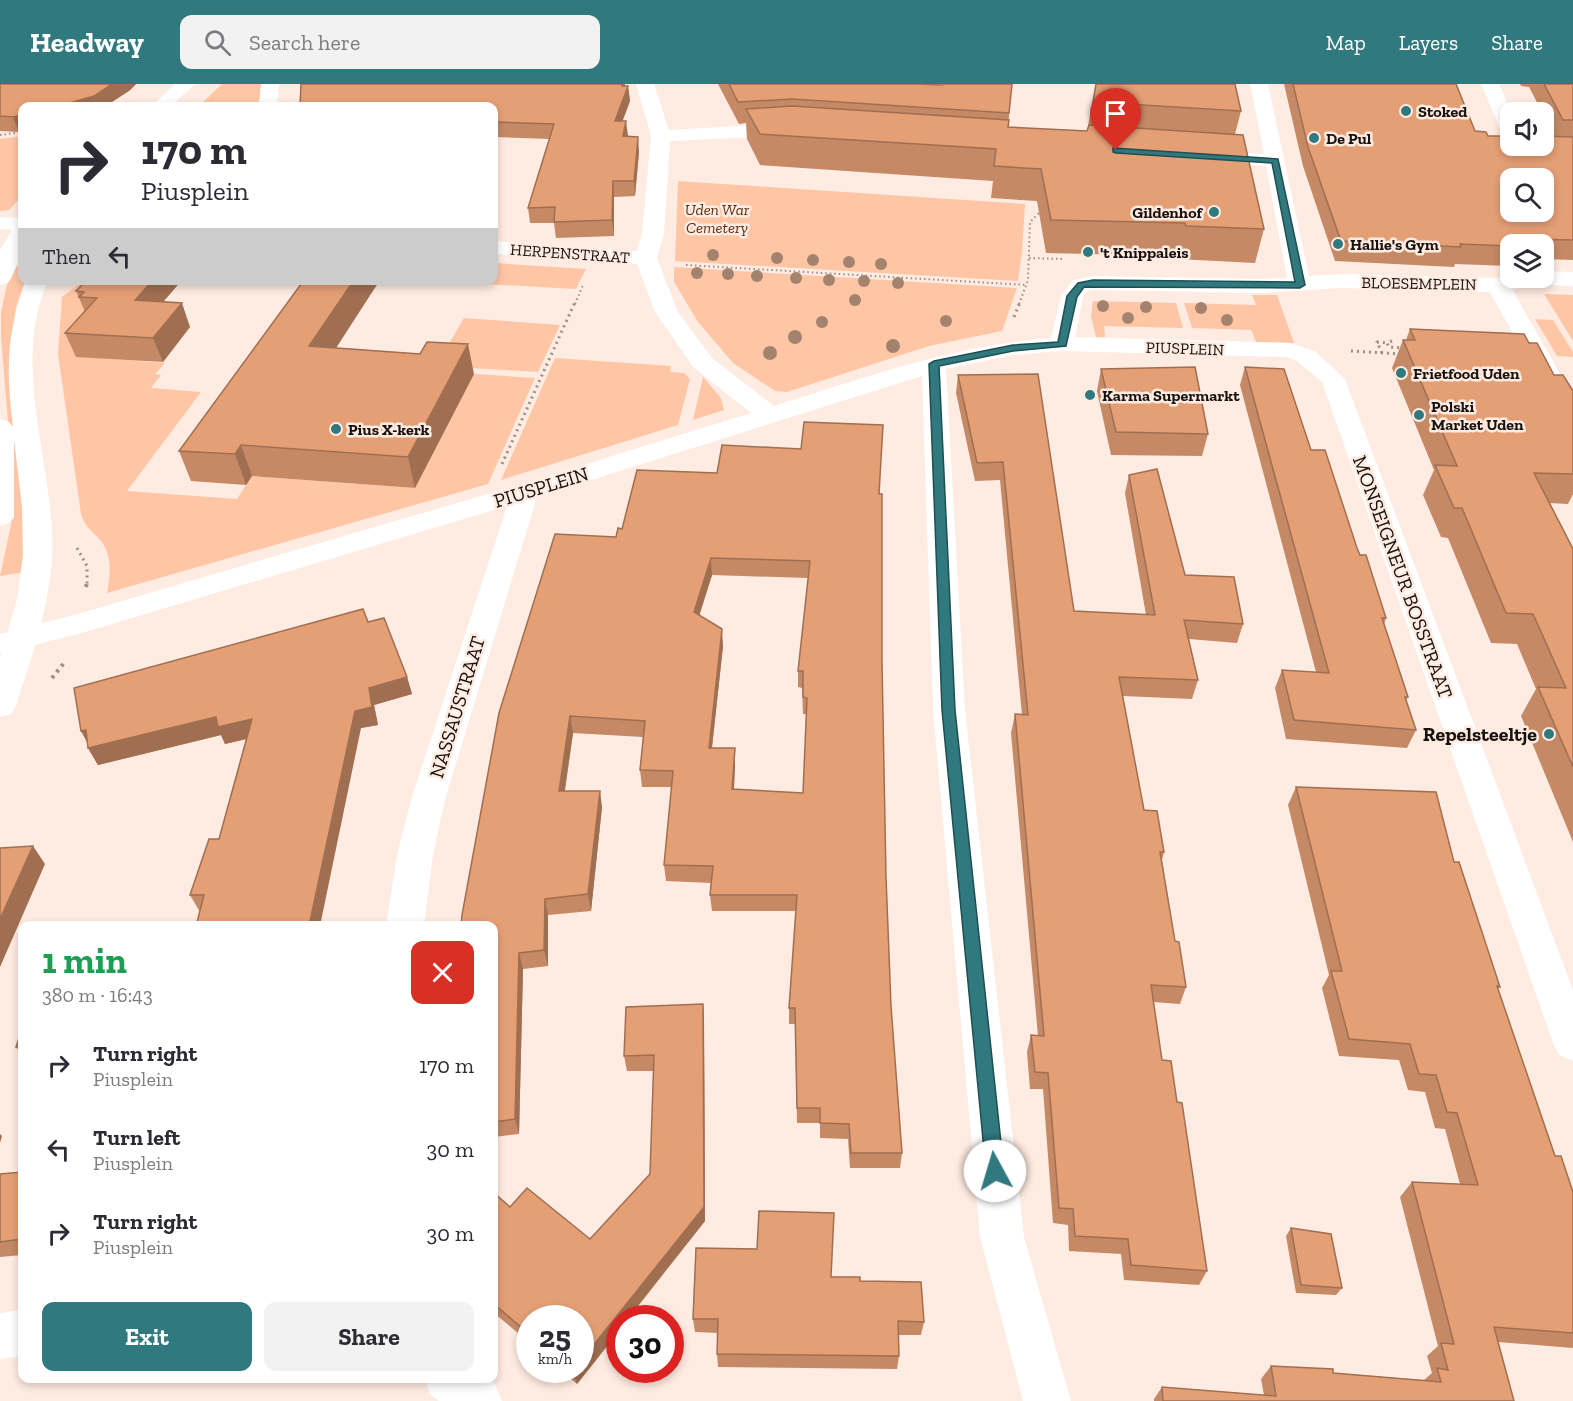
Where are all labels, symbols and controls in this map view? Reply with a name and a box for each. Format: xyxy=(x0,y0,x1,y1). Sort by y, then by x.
search box xyxy=(180,15,600,69)
text: Headway xyxy=(30,26,144,59)
icon: search xyxy=(201,26,234,59)
text: Search here xyxy=(249,29,360,56)
text: Map xyxy=(1326,30,1366,55)
text: Layers xyxy=(1399,30,1458,55)
text: Share xyxy=(1491,30,1543,55)
pin xyxy=(1090,88,1141,150)
icon: arrive xyxy=(1099,97,1132,130)
place label: Stoked xyxy=(1418,102,1467,121)
map controls xyxy=(1500,102,1554,288)
button: sound xyxy=(1500,102,1554,156)
marker: Stoked xyxy=(1399,104,1413,118)
text: 170 m xyxy=(141,124,247,175)
icon: right xyxy=(42,126,120,204)
place label: De Pul xyxy=(1326,129,1372,148)
marker: De Pul xyxy=(1307,131,1321,145)
button: search xyxy=(1500,168,1554,222)
text: Piusplein xyxy=(141,175,249,207)
park label: Uden War Cemetery xyxy=(685,200,750,237)
place label: Gildenhof xyxy=(1132,203,1204,222)
marker: Gildenhof xyxy=(1207,205,1221,219)
button: layers xyxy=(1500,234,1554,288)
place label: Hallie's Gym xyxy=(1350,235,1439,254)
marker: Hallie's Gym xyxy=(1331,237,1345,251)
icon: left xyxy=(103,240,136,273)
street label: HERPENSTRAAT xyxy=(510,240,630,267)
text: Then xyxy=(42,243,91,270)
place label: 't Knippaleis xyxy=(1100,243,1189,262)
marker: 't Knippaleis xyxy=(1081,245,1095,259)
street label: BLOESEMPLEIN xyxy=(1361,273,1477,294)
street label: PIUSPLEIN xyxy=(1145,338,1225,359)
place label: Frietfood Uden xyxy=(1413,364,1520,383)
marker: Frietfood Uden xyxy=(1394,366,1408,380)
place label: Karma Supermarkt xyxy=(1102,386,1240,405)
marker: Karma Supermarkt xyxy=(1083,388,1097,402)
place label: Polski Market Uden xyxy=(1431,397,1524,434)
marker: Polski Market Uden xyxy=(1412,408,1426,422)
place label: Pius X-kerk xyxy=(348,420,430,439)
marker: Pius X-kerk xyxy=(329,422,343,436)
street label: MONSEIGNEUR BOSSTRAAT xyxy=(1348,452,1458,702)
street label: PIUSPLEIN xyxy=(491,461,592,513)
street label: NASSAUSTRAAT xyxy=(424,633,490,781)
place label: Repelsteeltje xyxy=(1423,722,1537,746)
marker: Repelsteeltje xyxy=(1542,727,1556,741)
text: 1 min xyxy=(42,939,127,982)
button: close xyxy=(411,941,474,1004)
text: 380 m · 16:43 xyxy=(42,983,153,1007)
text: Turn right xyxy=(93,1040,197,1067)
icon: right xyxy=(42,1049,75,1082)
text: 170 m xyxy=(419,1052,474,1079)
text: Piusplein xyxy=(93,1067,173,1091)
text: Turn left xyxy=(93,1124,180,1151)
icon: left xyxy=(42,1133,75,1166)
text: 30 m xyxy=(427,1136,474,1163)
position arrow xyxy=(963,1139,1027,1203)
text: Piusplein xyxy=(93,1151,173,1175)
text: Turn right xyxy=(93,1208,197,1235)
icon: right xyxy=(42,1217,75,1250)
text: 30 m xyxy=(427,1220,474,1247)
text: Piusplein xyxy=(93,1235,173,1259)
button: Exit xyxy=(42,1302,252,1371)
button: Share xyxy=(264,1302,474,1371)
speed limit sign: 30 xyxy=(606,1305,684,1383)
text: 25 xyxy=(539,1319,571,1355)
text: km/h xyxy=(538,1350,572,1368)

